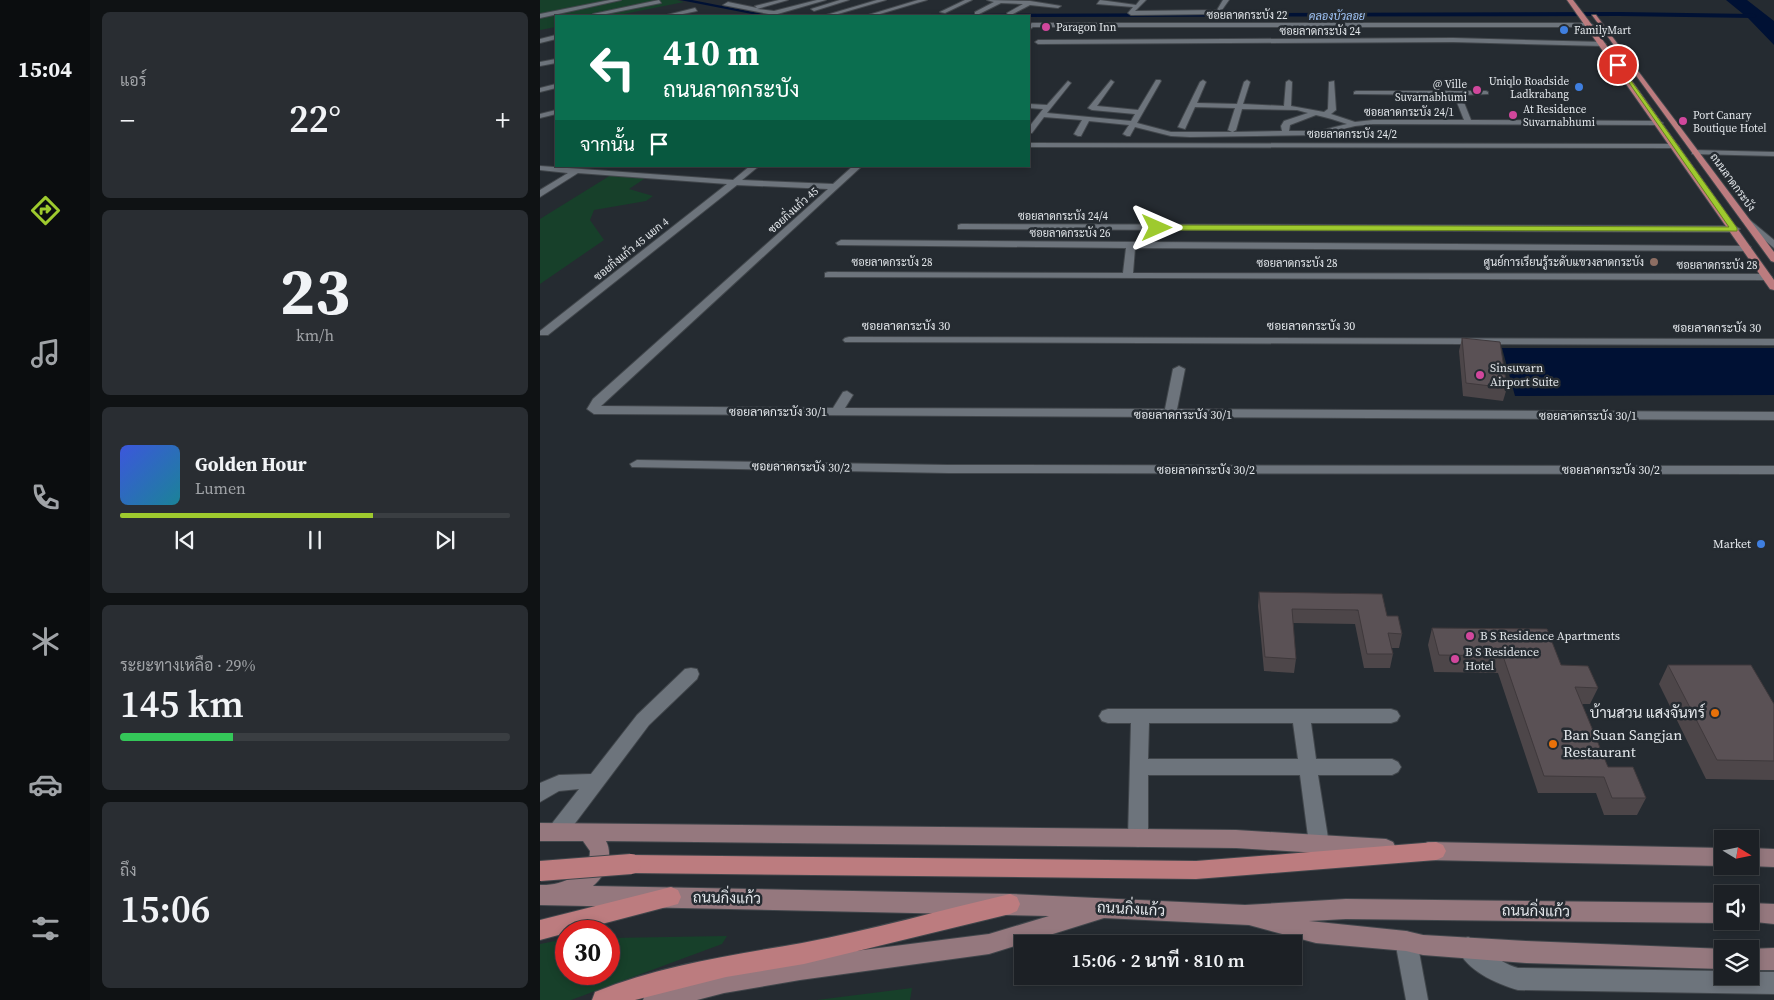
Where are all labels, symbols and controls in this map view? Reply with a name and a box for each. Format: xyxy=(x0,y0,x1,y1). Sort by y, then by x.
street label: ซอยลาดกระบัง 22 xyxy=(1207,8,1288,23)
water label: คลองบัวลอย xyxy=(1309,9,1366,24)
place label: Paragon Inn xyxy=(1056,20,1117,35)
marker: Paragon Inn xyxy=(1040,21,1052,33)
place label: FamilyMart xyxy=(1574,23,1631,38)
street label: ซอยลาดกระบัง 24 xyxy=(1280,24,1361,39)
marker: FamilyMart xyxy=(1558,24,1570,36)
text: 410 m xyxy=(663,29,759,77)
icon: left xyxy=(580,35,645,100)
pin xyxy=(1597,44,1639,86)
icon: arrive xyxy=(1604,51,1632,79)
text: 15:04 xyxy=(18,54,72,84)
text: แอร์ xyxy=(120,69,146,91)
text: ถนนลาดกระบัง xyxy=(663,74,800,104)
place label: Uniqlo Roadside Ladkrabang xyxy=(1489,74,1569,102)
place label: @ Ville Suvarnabhumi xyxy=(1395,77,1467,105)
marker: Uniqlo Roadside Ladkrabang xyxy=(1573,81,1585,93)
marker: @ Ville Suvarnabhumi xyxy=(1471,84,1483,96)
text: 22° xyxy=(289,93,341,145)
text: − xyxy=(120,101,135,139)
text: + xyxy=(495,101,510,139)
place label: At Residence Suvarnabhumi xyxy=(1523,102,1595,130)
street label: ซอยลาดกระบัง 24/1 xyxy=(1364,105,1454,120)
place label: Port Canary Boutique Hotel xyxy=(1693,108,1766,136)
marker: At Residence Suvarnabhumi xyxy=(1507,109,1519,121)
marker: Port Canary Boutique Hotel xyxy=(1677,115,1689,127)
street label: ซอยลาดกระบัง 24/2 xyxy=(1307,127,1398,142)
icon: arrive xyxy=(645,130,673,158)
text: จากนั้น xyxy=(580,131,635,157)
street label: ถนนลาดกระบัง xyxy=(1706,150,1759,214)
street label: ซอยกิ่งแก้ว 45 xyxy=(763,181,822,237)
icon: directions xyxy=(28,193,63,228)
position arrow xyxy=(1130,201,1182,253)
street label: ซอยลาดกระบัง 24/4 xyxy=(1018,209,1109,224)
street label: ซอยกิ่งแก้ว 45 แยก 4 xyxy=(588,211,672,284)
street label: ซอยลาดกระบัง 26 xyxy=(1030,226,1111,241)
text: 23 xyxy=(280,247,350,336)
place label: ศูนย์การเรียนรู้ระดับแขวงลาดกระบัง xyxy=(1484,254,1644,270)
street label: ซอยลาดกระบัง 28 xyxy=(852,255,932,270)
street label: ซอยลาดกระบัง 28 xyxy=(1257,256,1337,271)
marker: ศูนย์การเรียนรู้ระดับแขวงลาดกระบัง xyxy=(1648,256,1660,268)
street label: ซอยลาดกระบัง 28 xyxy=(1677,258,1757,273)
street label: ซอยลาดกระบัง 30 xyxy=(862,318,950,334)
street label: ซอยลาดกระบัง 30 xyxy=(1267,318,1355,334)
street label: ซอยลาดกระบัง 30 xyxy=(1673,320,1761,336)
text: km/h xyxy=(296,324,334,346)
icon: music xyxy=(28,336,63,371)
place label: Sinsuvarn Airport Suite xyxy=(1490,360,1559,390)
marker: Sinsuvarn Airport Suite xyxy=(1474,369,1486,381)
street label: ซอยลาดกระบัง 30/1 xyxy=(729,404,827,420)
street label: ซอยลาดกระบัง 30/1 xyxy=(1134,407,1232,423)
street label: ซอยลาดกระบัง 30/1 xyxy=(1539,408,1637,424)
text: Golden Hour xyxy=(195,451,307,477)
street label: ซอยลาดกระบัง 30/2 xyxy=(752,458,850,476)
street label: ซอยลาดกระบัง 30/2 xyxy=(1157,462,1255,478)
street label: ซอยลาดกระบัง 30/2 xyxy=(1562,462,1660,478)
text: Lumen xyxy=(195,477,246,499)
icon: phone xyxy=(28,480,63,515)
icon: previous xyxy=(171,526,199,554)
icon: pause xyxy=(301,526,329,554)
icon: next xyxy=(431,526,459,554)
place label: Market xyxy=(1713,536,1751,552)
marker: Market xyxy=(1755,538,1767,550)
icon: climate xyxy=(28,624,63,659)
place label: B S Residence Apartments xyxy=(1480,628,1620,644)
marker: B S Residence Apartments xyxy=(1464,630,1476,642)
place label: B S Residence Hotel xyxy=(1465,644,1539,674)
marker: B S Residence Hotel xyxy=(1449,653,1461,665)
text: ระยะทางเหลือ · 29% xyxy=(120,654,256,676)
text: 145 km xyxy=(120,678,244,730)
place label: บ้านสวน แสงจันทร์ xyxy=(1590,702,1705,723)
marker: บ้านสวน แสงจันทร์ xyxy=(1709,707,1721,719)
place label: Ban Suan Sangjan Restaurant xyxy=(1563,724,1682,762)
marker: Ban Suan Sangjan Restaurant xyxy=(1547,738,1559,750)
icon: car xyxy=(28,767,63,802)
north arrow xyxy=(1714,830,1759,875)
map controls xyxy=(1714,830,1759,985)
text: ถึง xyxy=(120,859,137,881)
text: 15:06 xyxy=(120,883,210,935)
street label: ถนนกิ่งแก้ว xyxy=(693,883,761,909)
button: sound xyxy=(1714,885,1759,930)
street label: ถนนกิ่งแก้ว xyxy=(1096,893,1166,921)
street label: ถนนกิ่งแก้ว xyxy=(1502,896,1570,922)
icon: filters xyxy=(28,911,63,946)
speed limit sign: 30 xyxy=(555,920,620,985)
button: layers xyxy=(1714,940,1759,985)
text: 15:06 · 2 นาที · 810 m xyxy=(1071,947,1245,973)

